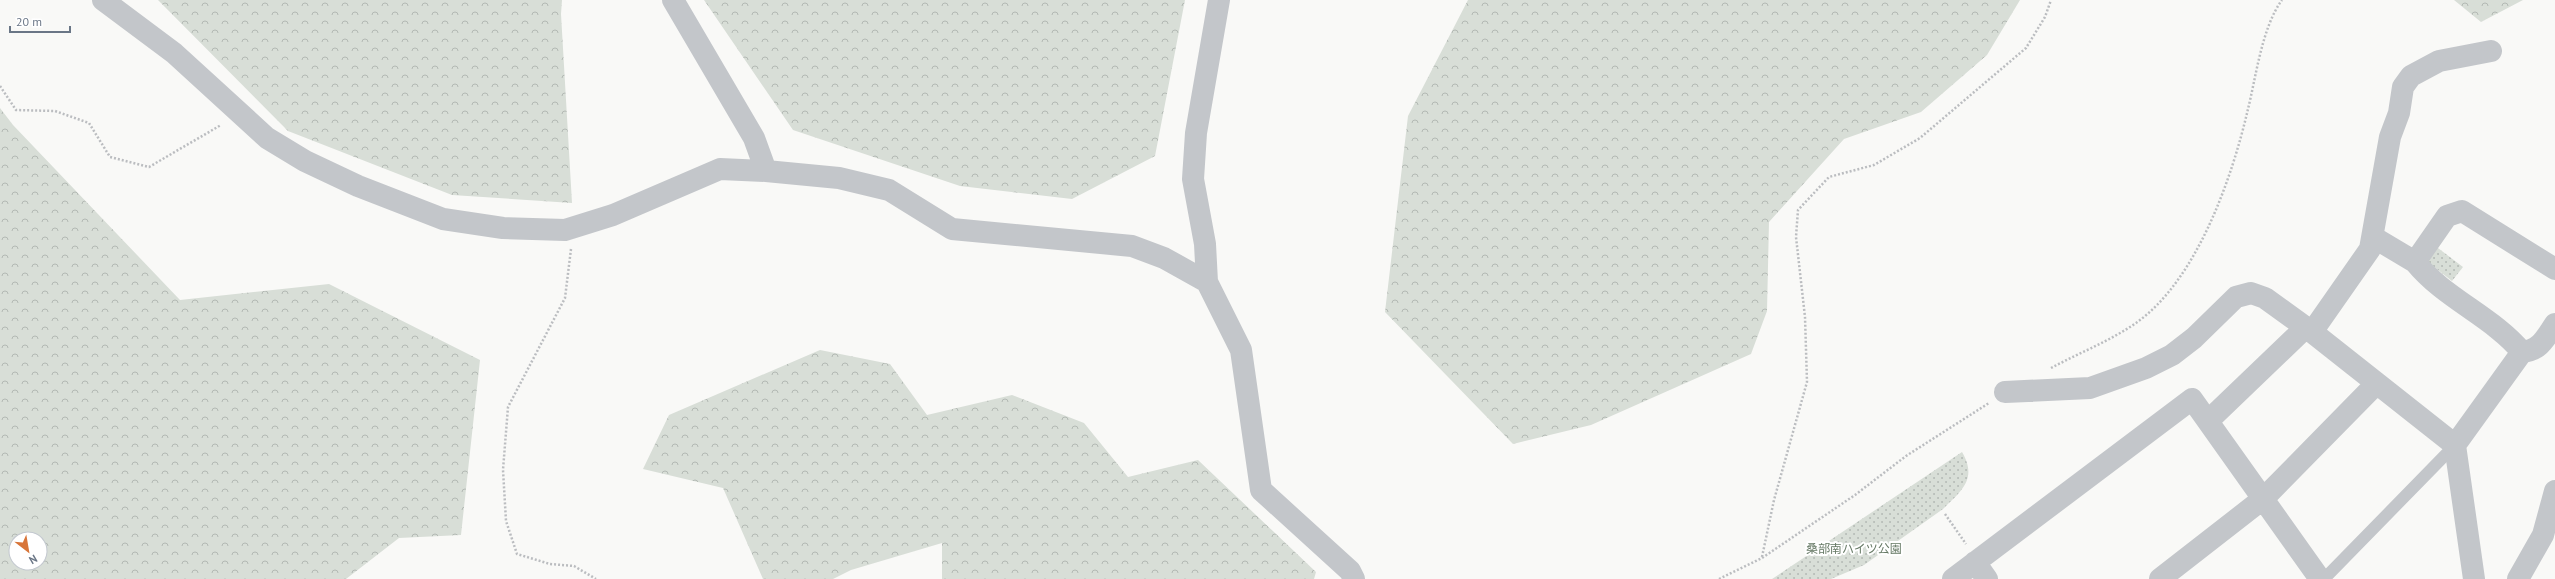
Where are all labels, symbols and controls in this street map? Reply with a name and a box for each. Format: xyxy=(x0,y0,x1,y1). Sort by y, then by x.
scale bar xyxy=(10,8,70,34)
text: 20 m xyxy=(16,14,42,29)
north arrow xyxy=(8,531,48,571)
park label: 桑部南ハイツ公園 xyxy=(1806,541,1902,556)
text: N xyxy=(26,552,40,567)

